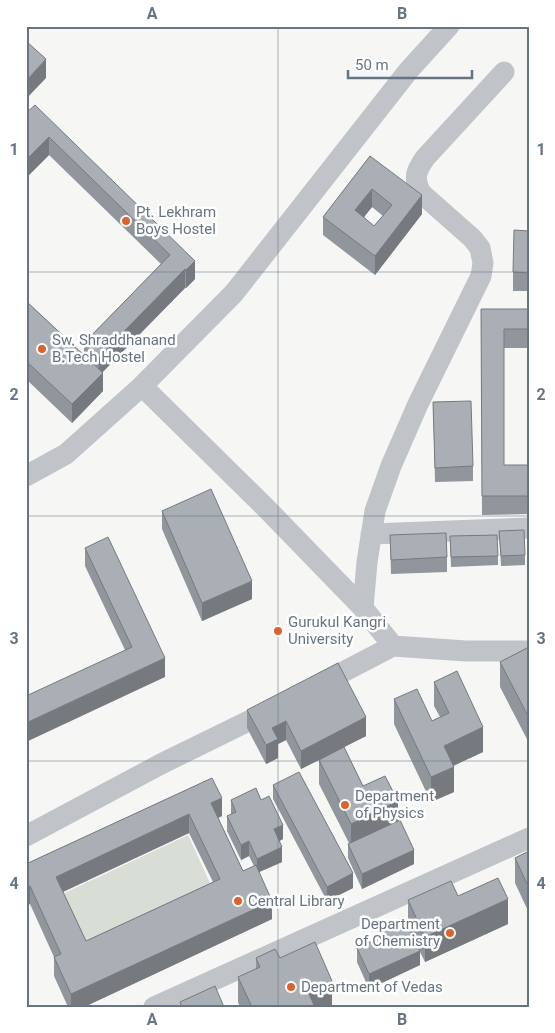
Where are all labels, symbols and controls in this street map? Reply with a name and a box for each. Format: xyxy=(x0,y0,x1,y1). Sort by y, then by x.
text: A xyxy=(147,4,158,23)
text: B xyxy=(397,4,407,23)
scale bar xyxy=(348,48,471,80)
text: 50 m xyxy=(355,56,389,74)
text: 1 xyxy=(9,140,19,159)
text: 1 xyxy=(536,140,546,159)
place label: Pt. Lekhram Boys Hostel xyxy=(136,203,216,238)
marker: Pt. Lekhram Boys Hostel xyxy=(120,215,132,227)
place label: Sw. Shraddhanand B.Tech Hostel xyxy=(52,331,176,366)
marker: Sw. Shraddhanand B.Tech Hostel xyxy=(36,343,48,355)
text: 2 xyxy=(9,385,19,404)
text: 2 xyxy=(536,385,546,404)
place label: Gurukul Kangri University xyxy=(288,613,386,648)
marker: Gurukul Kangri University xyxy=(272,625,284,637)
text: 3 xyxy=(9,629,19,648)
text: 3 xyxy=(536,629,546,648)
place label: Department of Physics xyxy=(355,787,434,822)
marker: Department of Physics xyxy=(339,799,351,811)
text: 4 xyxy=(9,874,19,893)
text: 4 xyxy=(536,874,546,893)
place label: Central Library xyxy=(248,892,345,910)
marker: Central Library xyxy=(232,895,244,907)
place label: Department of Chemistry xyxy=(355,915,440,950)
marker: Department of Chemistry xyxy=(444,927,456,939)
place label: Department of Vedas xyxy=(301,978,443,996)
marker: Department of Vedas xyxy=(285,981,297,993)
text: A xyxy=(147,1010,158,1029)
text: B xyxy=(397,1010,407,1029)

